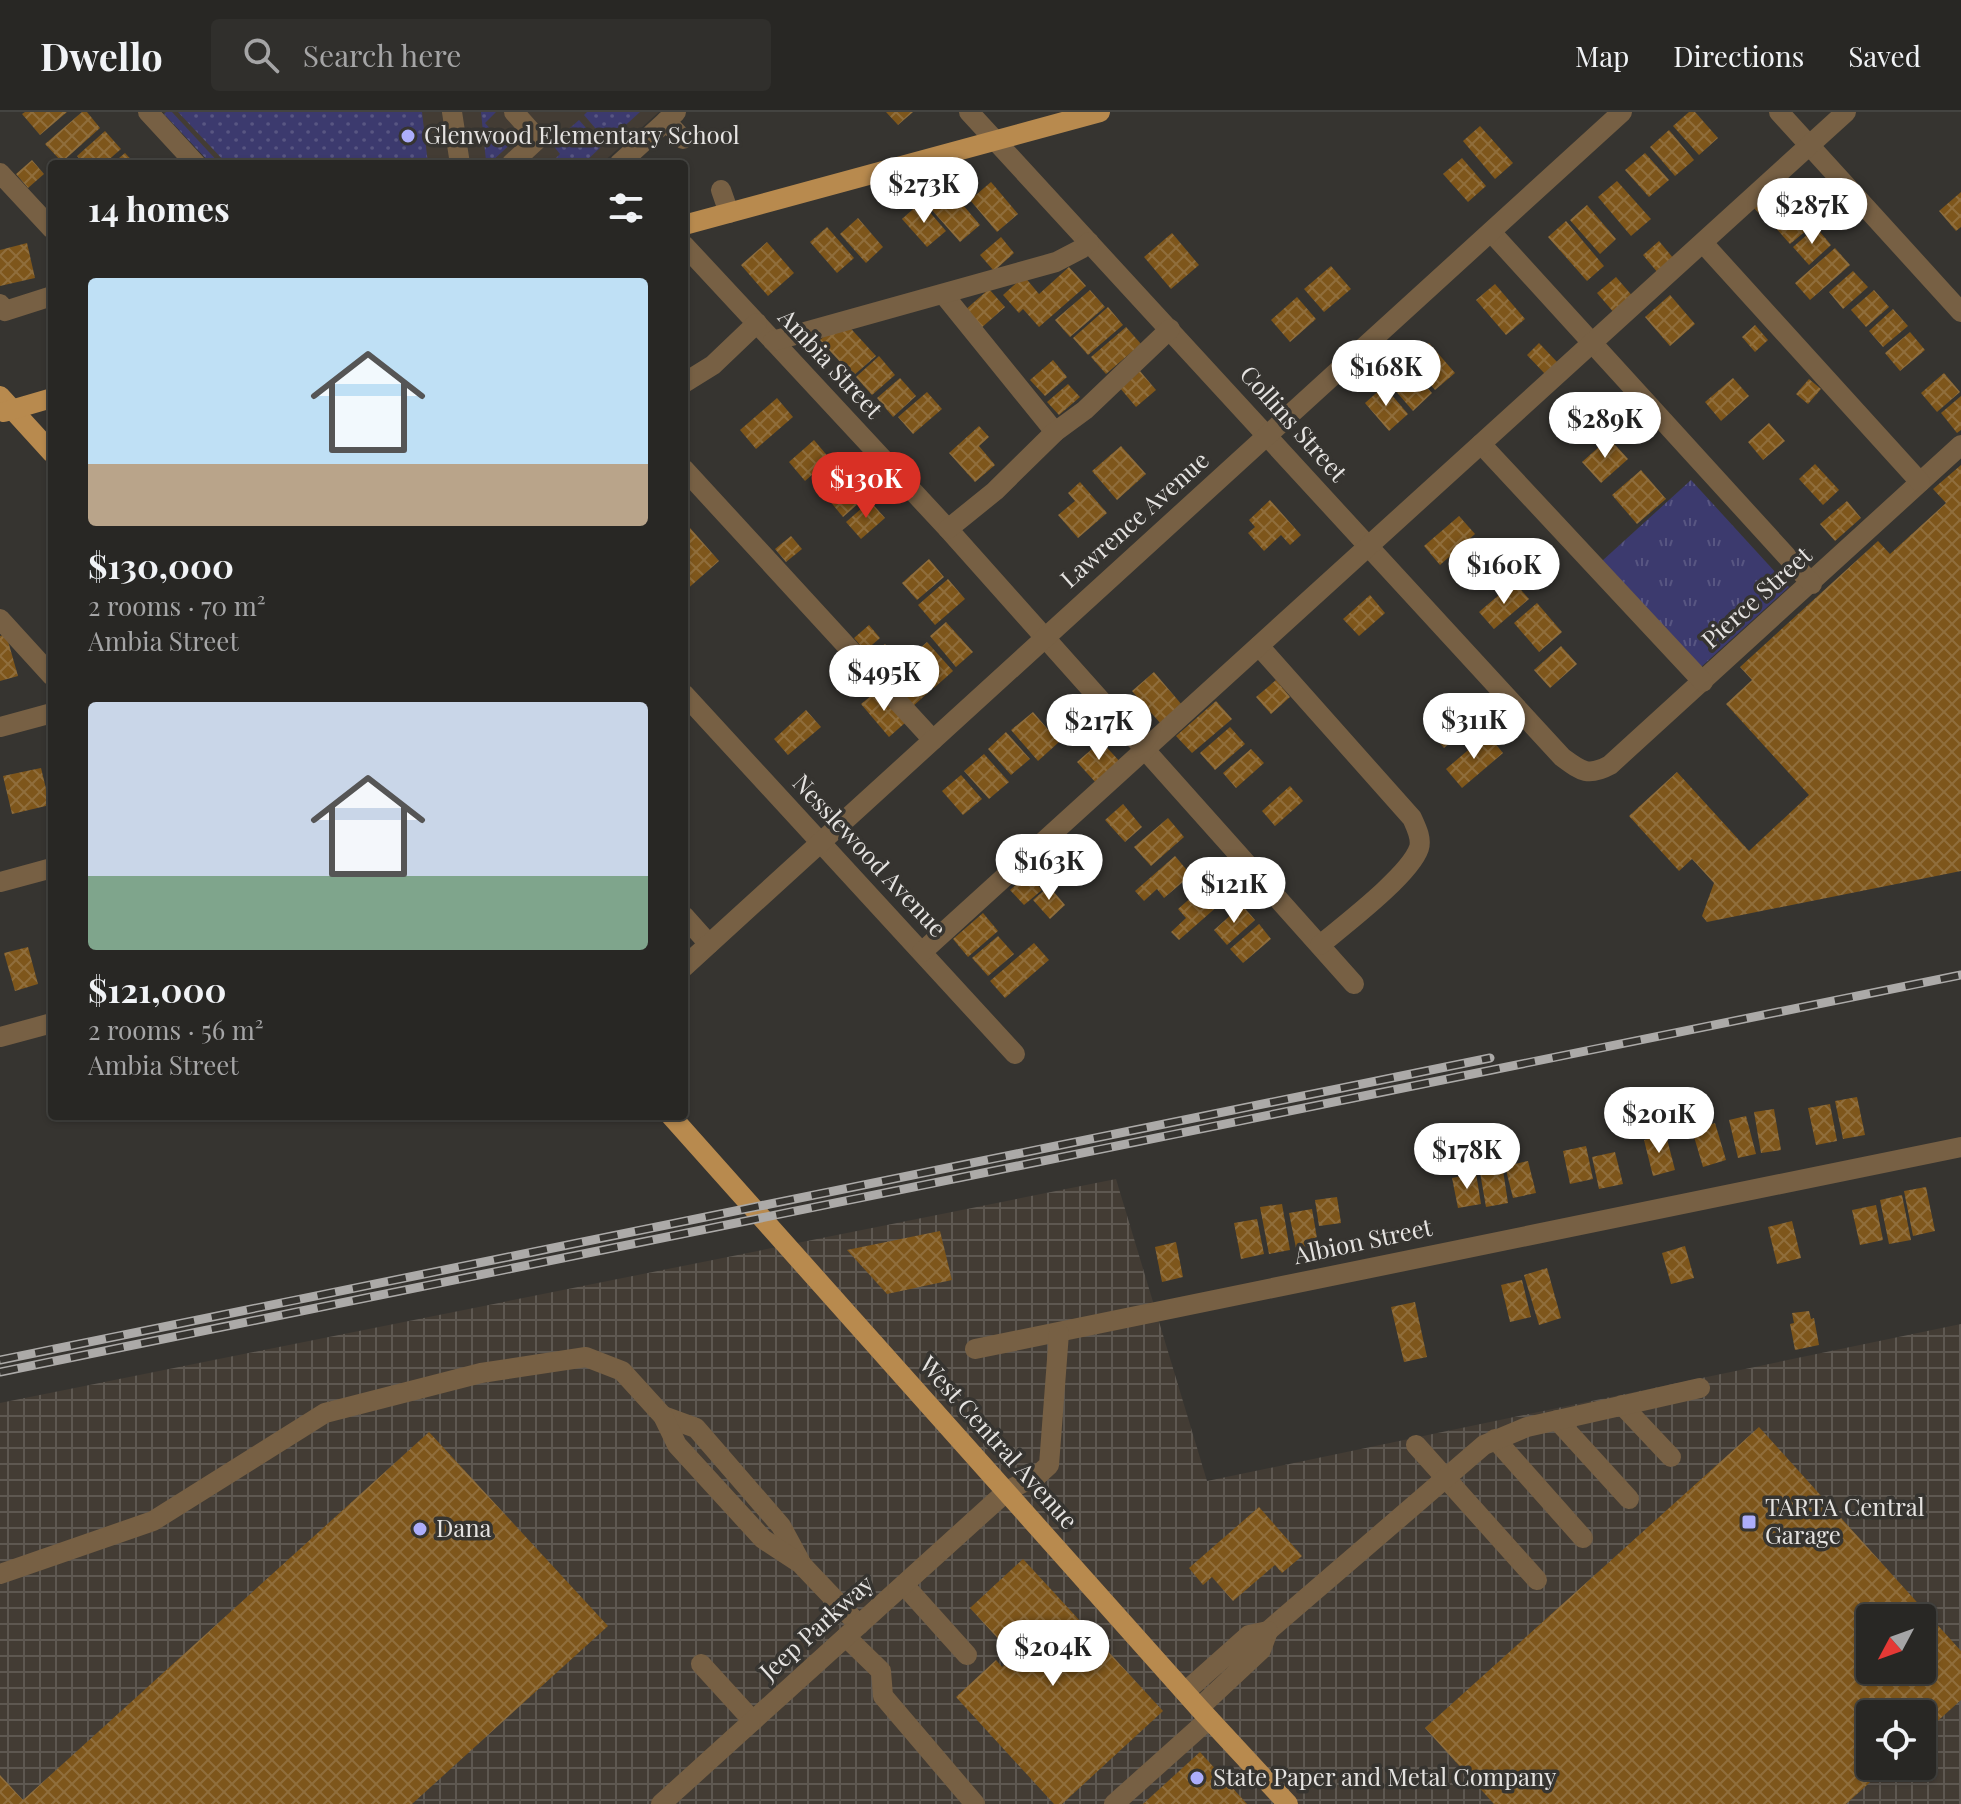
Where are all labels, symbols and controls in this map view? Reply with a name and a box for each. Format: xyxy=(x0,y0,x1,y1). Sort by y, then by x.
search box xyxy=(211,19,771,91)
text: Dwello xyxy=(40,30,163,81)
icon: search xyxy=(239,33,283,77)
text: Search here xyxy=(303,35,461,75)
text: Map xyxy=(1575,37,1629,74)
text: Directions xyxy=(1673,37,1804,74)
text: Saved xyxy=(1848,37,1921,74)
place label: Glenwood Elementary School xyxy=(424,118,740,150)
marker: Glenwood Elementary School xyxy=(399,127,417,145)
pin: $273K xyxy=(868,157,980,225)
text: $273K xyxy=(888,165,960,200)
pin: $287K xyxy=(1756,178,1868,246)
text: 14 homes xyxy=(88,185,230,231)
icon: filters xyxy=(604,186,648,230)
text: $287K xyxy=(1775,186,1849,221)
street label: Ambia Street xyxy=(772,300,891,425)
icon: home xyxy=(296,330,440,474)
pin: $168K xyxy=(1330,340,1442,408)
text: $168K xyxy=(1350,348,1422,383)
street label: Collins Street xyxy=(1234,358,1355,488)
pin: $289K xyxy=(1549,392,1661,460)
text: $289K xyxy=(1567,400,1643,435)
street label: Lawrence Avenue xyxy=(1053,443,1215,594)
pin: $130K xyxy=(810,452,922,520)
text: $130K xyxy=(830,460,902,495)
pin: $160K xyxy=(1448,538,1560,606)
street label: Pierce Street xyxy=(1694,538,1818,654)
text: $130,000 xyxy=(88,542,234,588)
text: $160K xyxy=(1467,546,1541,581)
text: 2 rooms · 70 m² xyxy=(88,588,266,623)
text: Ambia Street xyxy=(88,623,239,658)
pin: $495K xyxy=(828,645,940,713)
text: $495K xyxy=(847,653,921,688)
pin: $311K xyxy=(1418,693,1530,761)
pin: $217K xyxy=(1043,694,1155,762)
text: $311K xyxy=(1441,701,1507,736)
text: $217K xyxy=(1065,702,1133,737)
icon: home xyxy=(296,754,440,898)
street label: Nesslewood Avenue xyxy=(787,766,954,943)
pin: $163K xyxy=(993,834,1105,902)
text: $163K xyxy=(1014,842,1084,877)
pin: $121K xyxy=(1178,857,1290,925)
text: $121K xyxy=(1200,865,1268,900)
text: $121,000 xyxy=(88,966,226,1012)
text: 2 rooms · 56 m² xyxy=(88,1012,264,1047)
text: Ambia Street xyxy=(88,1047,239,1082)
pin: $201K xyxy=(1603,1087,1715,1155)
text: $201K xyxy=(1622,1095,1696,1130)
pin: $178K xyxy=(1411,1123,1523,1191)
text: $178K xyxy=(1432,1131,1502,1166)
street label: Albion Street xyxy=(1290,1210,1435,1271)
street label: West Central Avenue xyxy=(913,1348,1086,1535)
place label: TARTA Central Garage xyxy=(1765,1490,1925,1550)
place label: Dana xyxy=(436,1511,492,1543)
marker: TARTA Central Garage xyxy=(1740,1513,1758,1531)
marker: Dana xyxy=(411,1520,429,1538)
street label: Jeep Parkway xyxy=(751,1567,880,1687)
north arrow xyxy=(1856,1604,1936,1684)
map controls xyxy=(1856,1604,1936,1780)
pin: $204K xyxy=(997,1620,1109,1688)
text: $204K xyxy=(1014,1628,1092,1663)
button: locate xyxy=(1856,1700,1936,1780)
place label: State Paper and Metal Company xyxy=(1213,1760,1556,1792)
marker: State Paper and Metal Company xyxy=(1188,1769,1206,1787)

